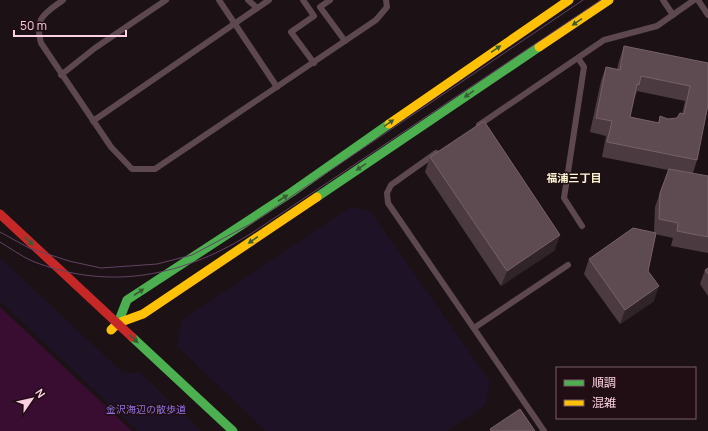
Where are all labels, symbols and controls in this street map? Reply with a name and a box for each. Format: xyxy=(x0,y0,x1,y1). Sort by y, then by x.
scale bar xyxy=(14,12,126,38)
text: 50 m xyxy=(20,17,47,34)
one-way arrow xyxy=(572,18,582,26)
one-way arrow xyxy=(490,46,502,53)
one-way arrow xyxy=(464,90,474,98)
one-way arrow xyxy=(384,119,394,127)
one-way arrow xyxy=(356,163,366,171)
district label: 福浦三丁目 xyxy=(547,170,602,185)
one-way arrow xyxy=(278,194,288,202)
one-way arrow xyxy=(24,236,34,246)
one-way arrow xyxy=(247,236,259,243)
one-way arrow xyxy=(133,289,145,296)
one-way arrow xyxy=(129,334,139,343)
legend xyxy=(556,367,696,419)
text: 順調 xyxy=(592,374,616,391)
north arrow xyxy=(12,379,52,419)
text: N xyxy=(32,386,49,401)
text: 混雑 xyxy=(592,394,616,411)
park label: 金沢海辺の散歩道 xyxy=(106,402,186,416)

